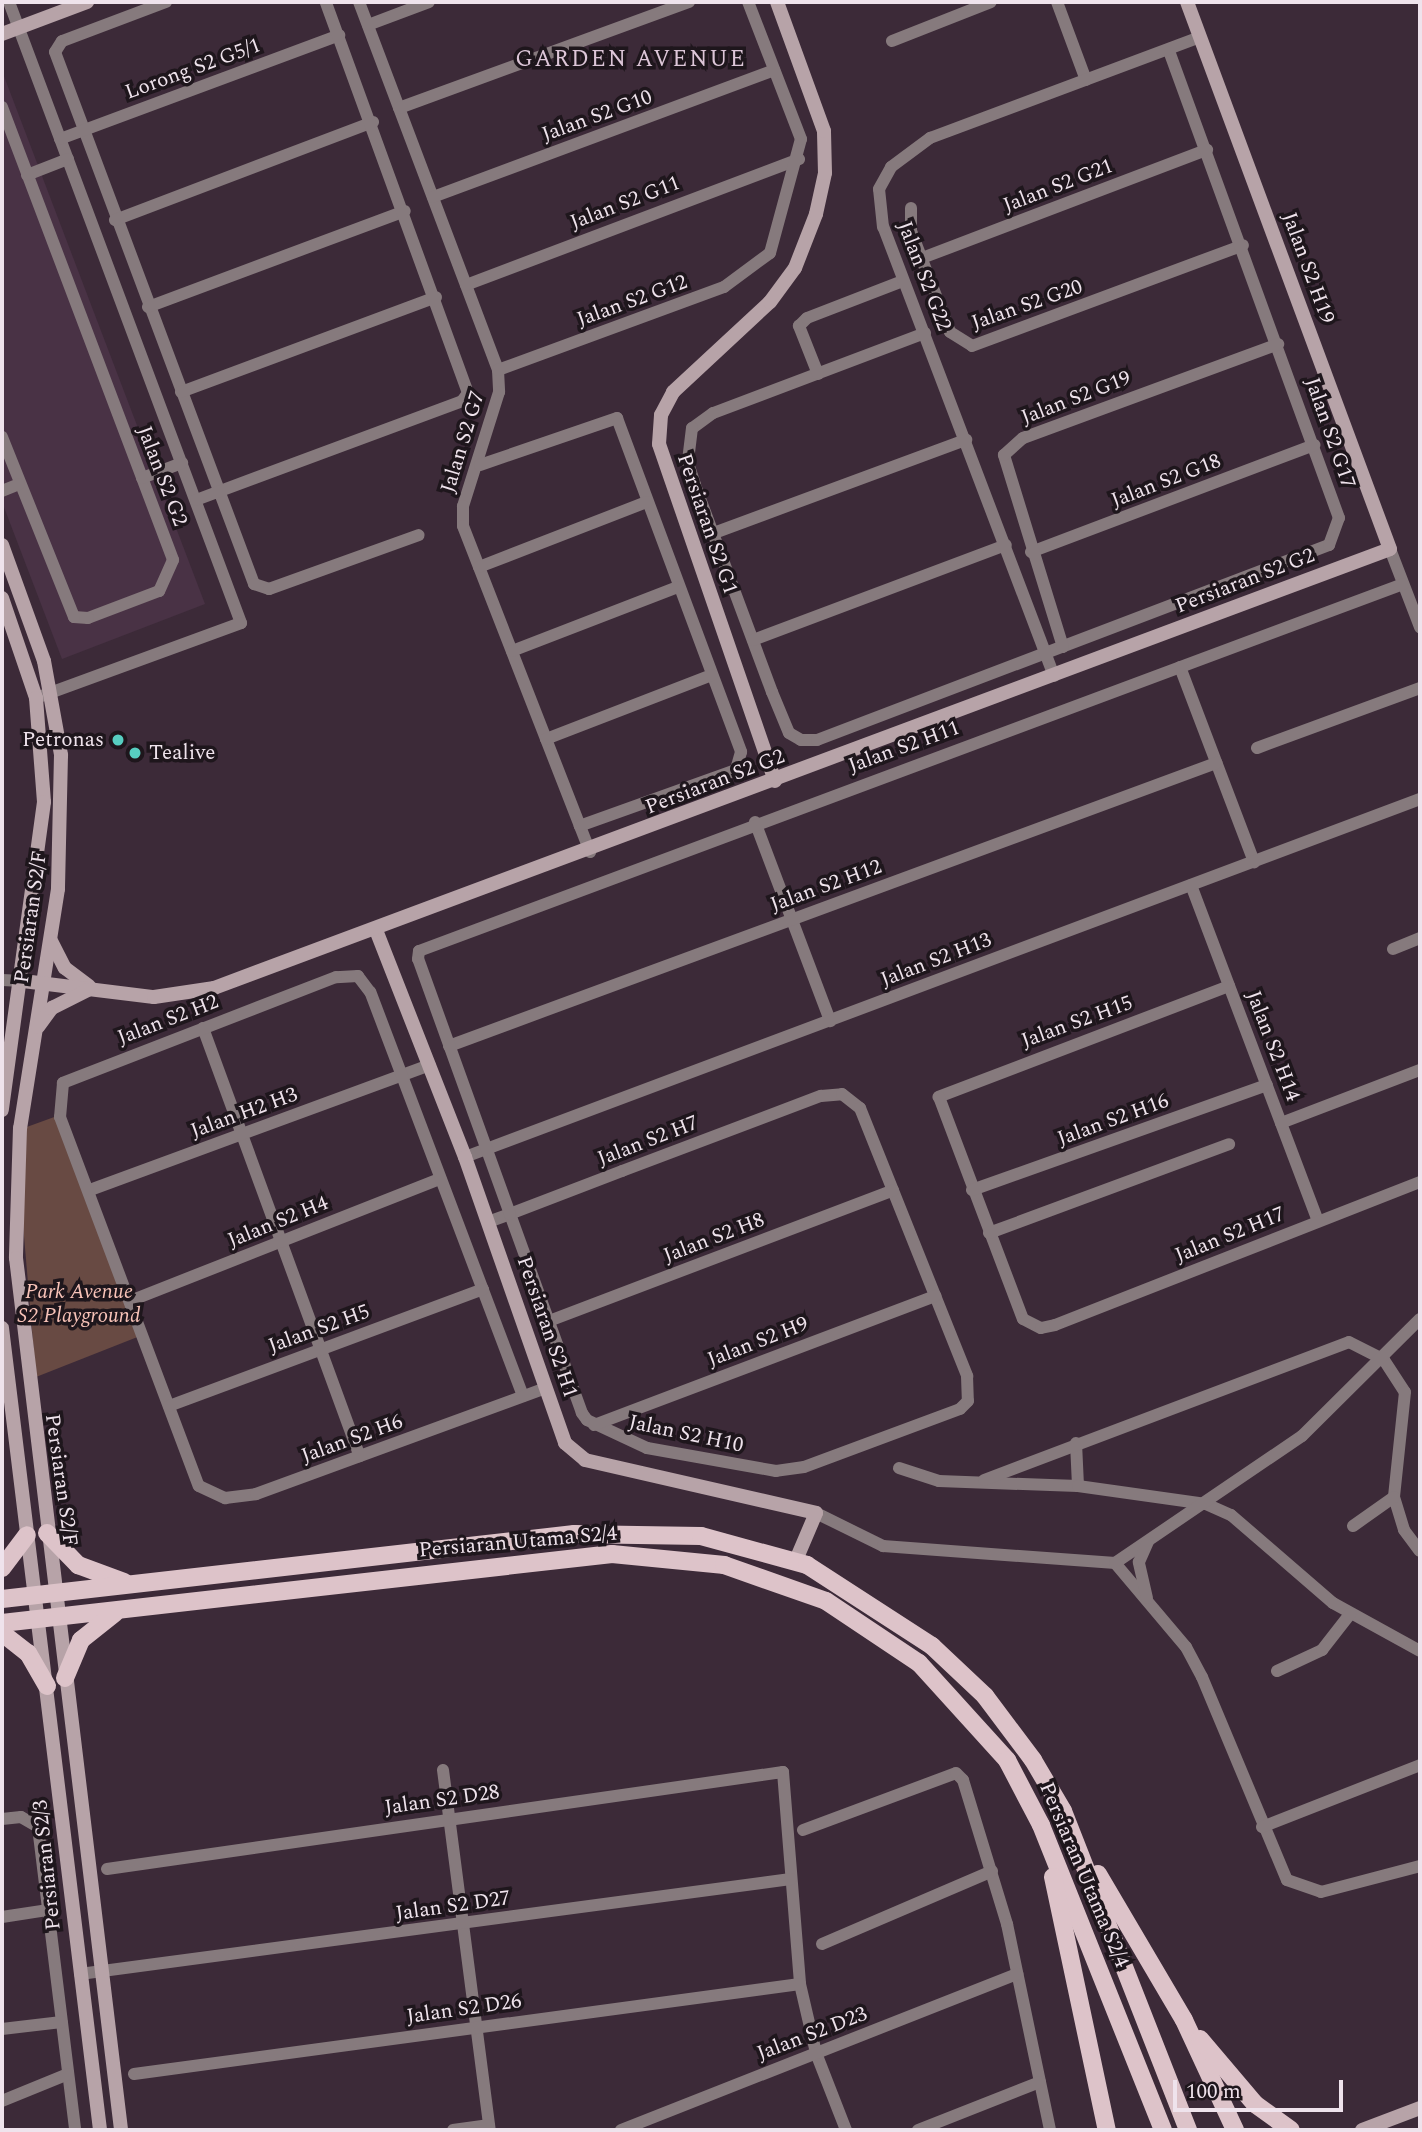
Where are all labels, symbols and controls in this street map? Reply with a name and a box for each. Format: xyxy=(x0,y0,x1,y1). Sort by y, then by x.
street label: Lorong S2 G5/1 xyxy=(122,33,264,105)
district label: GARDEN AVENUE xyxy=(517,46,745,74)
street label: Jalan S2 G10 xyxy=(538,84,656,148)
street label: Jalan S2 G21 xyxy=(999,154,1117,218)
street label: Jalan S2 G11 xyxy=(566,171,684,235)
street label: Jalan S2 H19 xyxy=(1276,209,1340,327)
street label: Jalan S2 G22 xyxy=(892,217,956,335)
street label: Jalan S2 G12 xyxy=(573,269,691,333)
street label: Jalan S2 G20 xyxy=(968,274,1086,336)
street label: Jalan S2 G19 xyxy=(1017,366,1135,430)
street label: Jalan S2 G17 xyxy=(1299,374,1361,492)
street label: Jalan S2 G7 xyxy=(436,388,490,496)
street label: Jalan S2 G2 xyxy=(131,422,193,530)
street label: Jalan S2 G18 xyxy=(1107,449,1225,513)
street label: Persiaran S2 G1 xyxy=(671,450,743,598)
street label: Persiaran S2 G2 xyxy=(1172,543,1318,619)
street label: Jalan S2 H11 xyxy=(845,715,963,779)
place label: Petronas xyxy=(22,727,104,753)
marker: Petronas xyxy=(110,732,126,748)
place label: Tealive xyxy=(149,740,216,766)
street label: Persiaran S2 G2 xyxy=(642,744,788,820)
marker: Tealive xyxy=(127,745,143,761)
street label: Persiaran S2/F xyxy=(9,849,53,985)
street label: Jalan S2 H12 xyxy=(767,854,885,918)
street label: Jalan S2 H13 xyxy=(877,927,995,993)
street label: Jalan S2 H14 xyxy=(1240,987,1306,1105)
street label: Jalan S2 H2 xyxy=(114,989,222,1051)
street label: Jalan S2 H15 xyxy=(1018,990,1136,1054)
street label: Jalan H2 H3 xyxy=(187,1082,301,1144)
street label: Jalan S2 H16 xyxy=(1054,1088,1172,1152)
street label: Jalan S2 H7 xyxy=(594,1110,702,1172)
street label: Jalan S2 H4 xyxy=(224,1190,332,1254)
street label: Jalan S2 H17 xyxy=(1171,1201,1289,1269)
street label: Jalan S2 H8 xyxy=(660,1207,768,1269)
street label: Persiaran S2 H1 xyxy=(511,1253,583,1401)
park label: Park Avenue S2 Playground xyxy=(17,1279,141,1329)
street label: Jalan S2 H5 xyxy=(265,1299,373,1359)
street label: Jalan S2 H9 xyxy=(704,1311,812,1373)
street label: Jalan S2 H6 xyxy=(298,1409,406,1469)
street label: Jalan S2 H10 xyxy=(626,1410,746,1458)
street label: Persiaran S2/F xyxy=(39,1412,83,1548)
street label: Persiaran Utama S2/4 xyxy=(418,1521,618,1563)
street label: Persiaran Utama S2/4 xyxy=(1034,1778,1134,1972)
street label: Jalan S2 D28 xyxy=(383,1779,501,1821)
street label: Persiaran S2/3 xyxy=(28,1799,66,1931)
street label: Jalan S2 D27 xyxy=(394,1885,512,1927)
street label: Jalan S2 D26 xyxy=(405,1988,523,2030)
street label: Jalan S2 D23 xyxy=(753,2001,871,2067)
scale bar xyxy=(1177,2066,1347,2110)
text: 100 m xyxy=(1186,2076,1241,2108)

